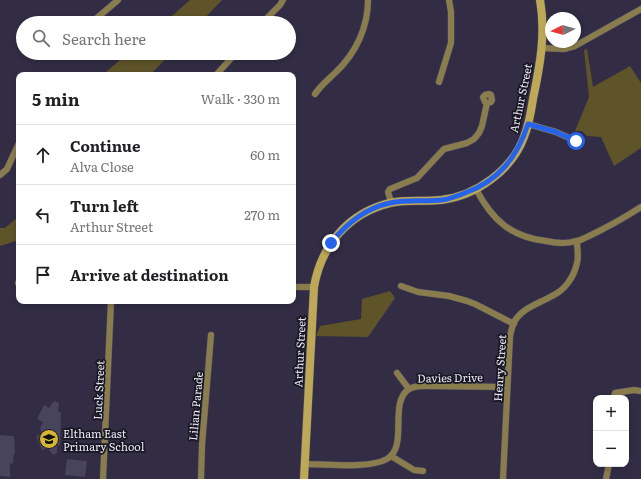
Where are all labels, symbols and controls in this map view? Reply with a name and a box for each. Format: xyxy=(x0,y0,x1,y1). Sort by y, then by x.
north arrow xyxy=(545,12,581,48)
search box xyxy=(16,16,296,60)
icon: search xyxy=(30,27,52,49)
text: Search here xyxy=(62,27,146,50)
street label: Arthur Street xyxy=(505,61,535,134)
text: 5 min xyxy=(32,86,80,111)
text: Walk · 330 m xyxy=(201,89,280,108)
route start xyxy=(567,132,585,150)
text: Continue xyxy=(70,134,140,157)
icon: ahead xyxy=(32,144,54,166)
text: 60 m xyxy=(250,145,280,164)
text: Alva Close xyxy=(70,157,134,176)
text: Turn left xyxy=(70,194,139,217)
icon: left xyxy=(32,204,54,226)
text: 270 m xyxy=(244,205,280,224)
text: Arthur Street xyxy=(70,217,153,236)
route end xyxy=(322,234,340,252)
text: Arrive at destination xyxy=(70,263,229,286)
icon: arrive xyxy=(32,264,54,286)
street label: Arthur Street xyxy=(289,316,309,388)
street label: Henry Street xyxy=(489,333,509,402)
street label: Luck Street xyxy=(88,359,108,420)
street label: Davies Drive xyxy=(417,368,483,386)
street label: Lilian Parade xyxy=(184,371,206,441)
map controls xyxy=(593,395,629,467)
button: + xyxy=(593,395,629,431)
place label: Eltham East Primary School xyxy=(63,425,145,454)
school or university icon: Eltham East Primary School xyxy=(38,428,60,450)
button: − xyxy=(593,431,629,467)

